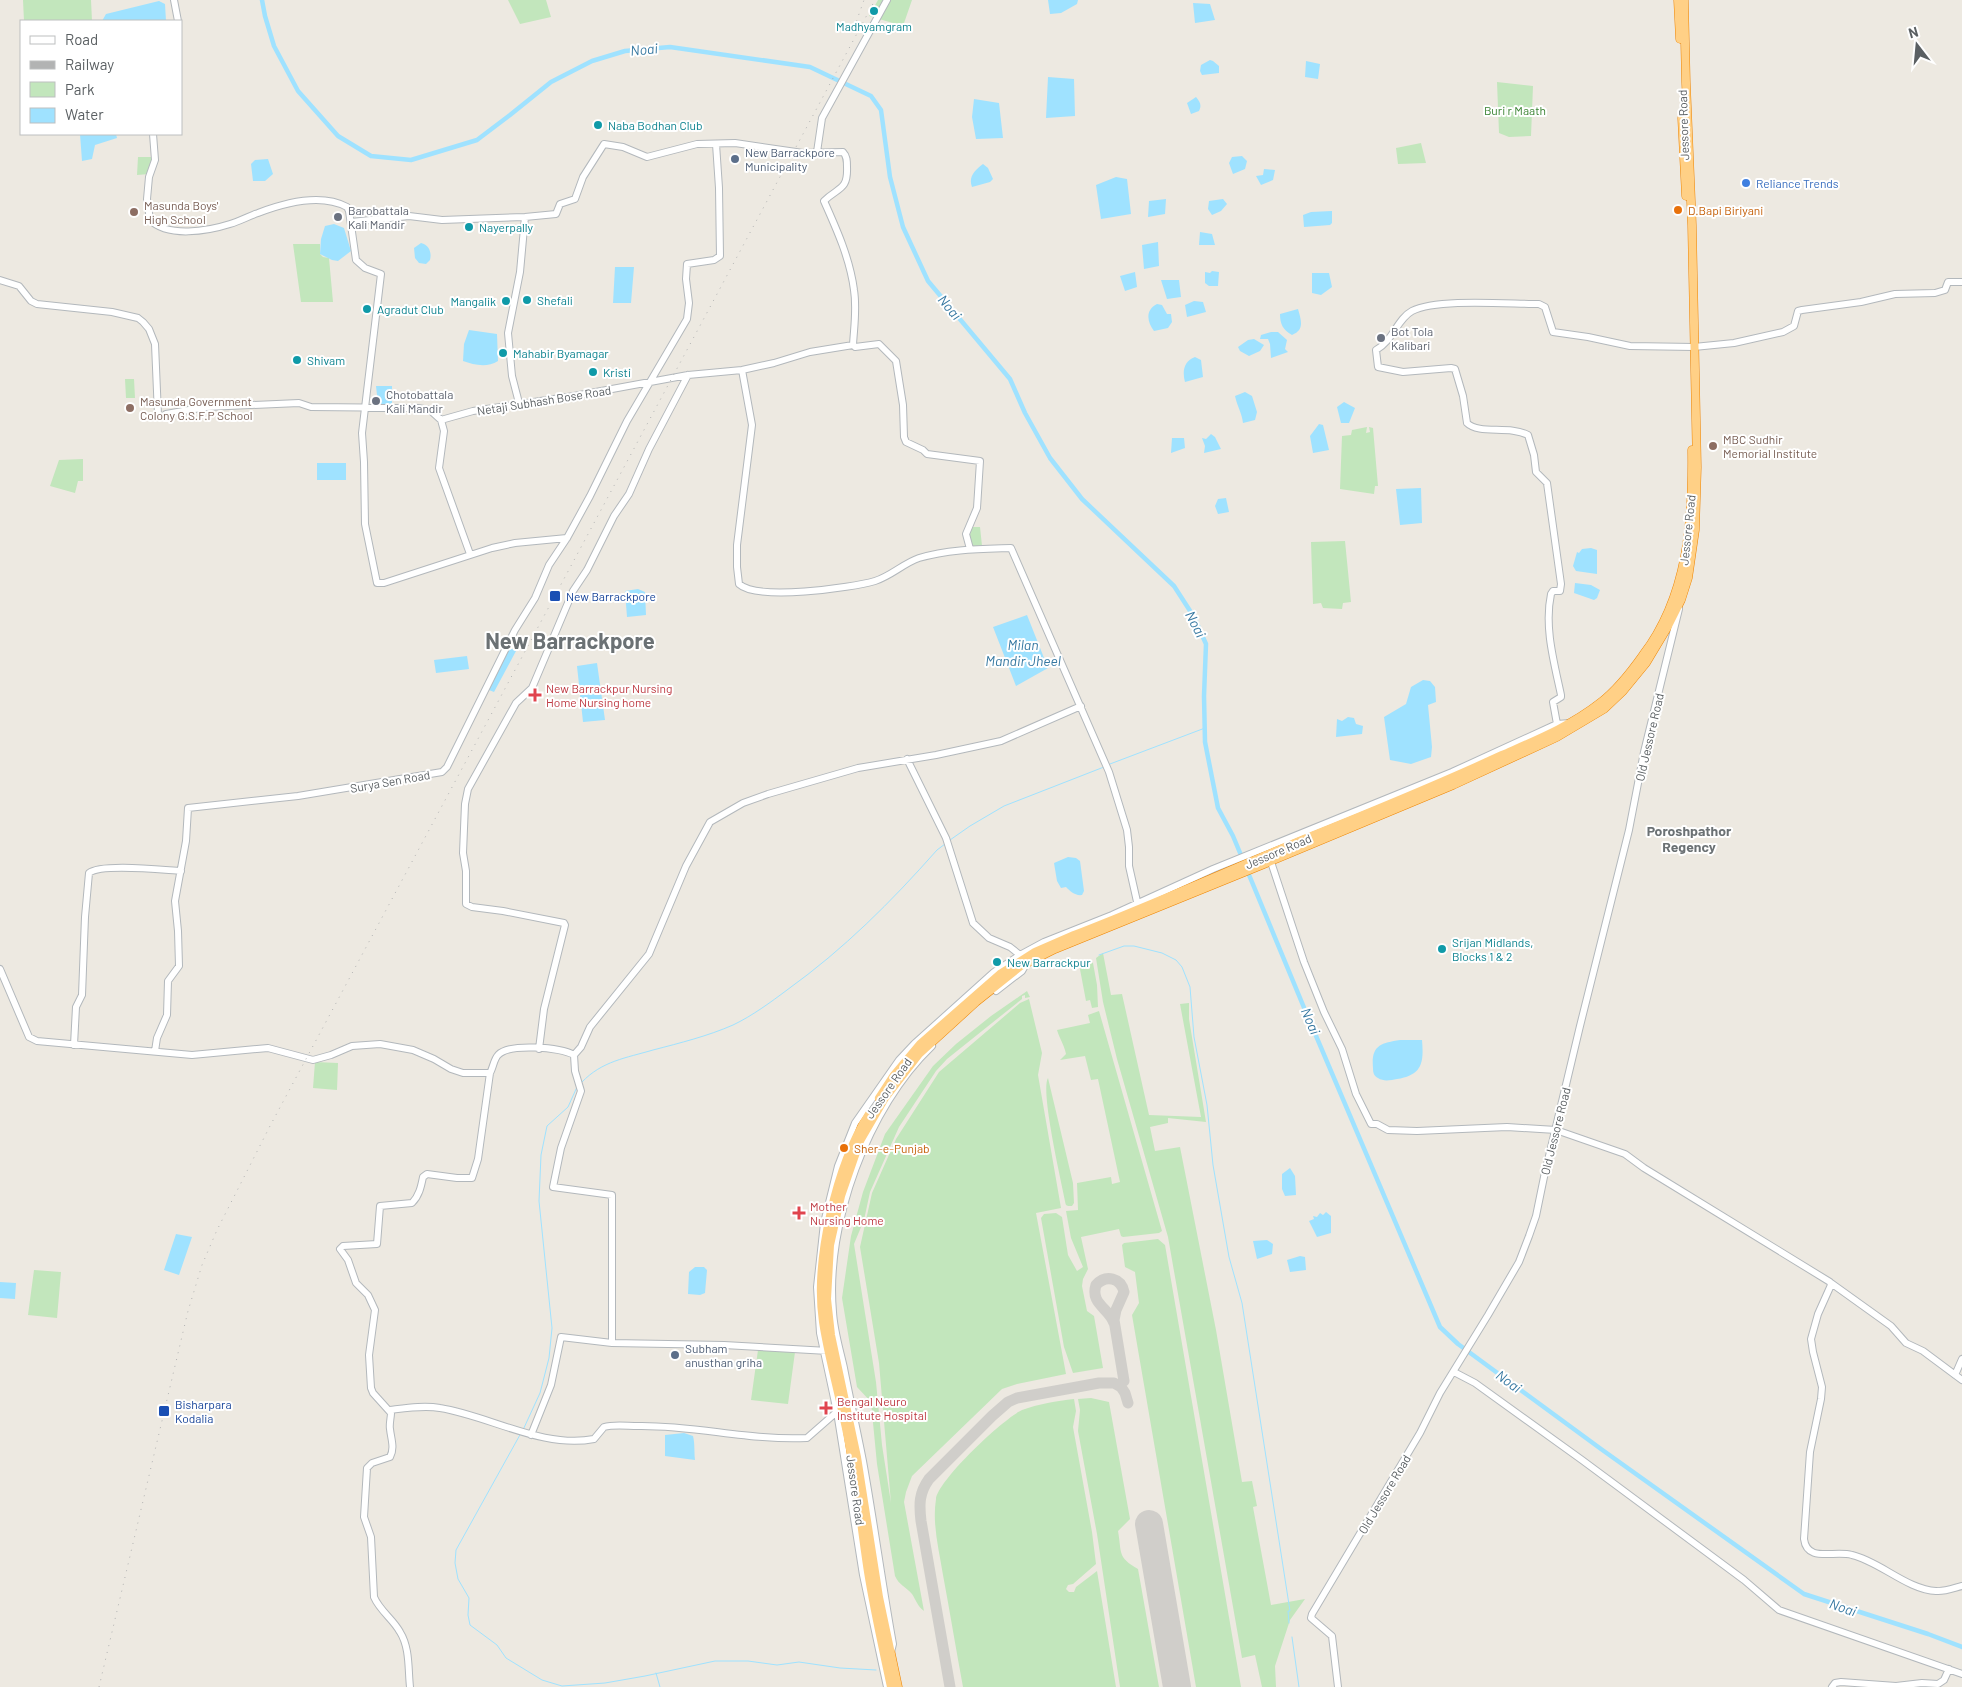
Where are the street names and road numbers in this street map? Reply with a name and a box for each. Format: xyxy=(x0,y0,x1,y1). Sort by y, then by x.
street label: Jessore Road xyxy=(1675,89,1691,161)
street label: Netaji Subhash Bose Road xyxy=(476,382,612,418)
street label: Jessore Road xyxy=(1676,494,1698,566)
street label: Old Jessore Road xyxy=(1632,692,1666,782)
street label: Surya Sen Road xyxy=(349,767,431,795)
street label: Jessore Road xyxy=(1243,831,1313,871)
street label: Jessore Road xyxy=(862,1055,914,1121)
street label: Old Jessore Road xyxy=(1537,1086,1573,1176)
street label: Old Jessore Road xyxy=(1355,1452,1413,1536)
street label: Jessore Road xyxy=(844,1454,868,1526)

